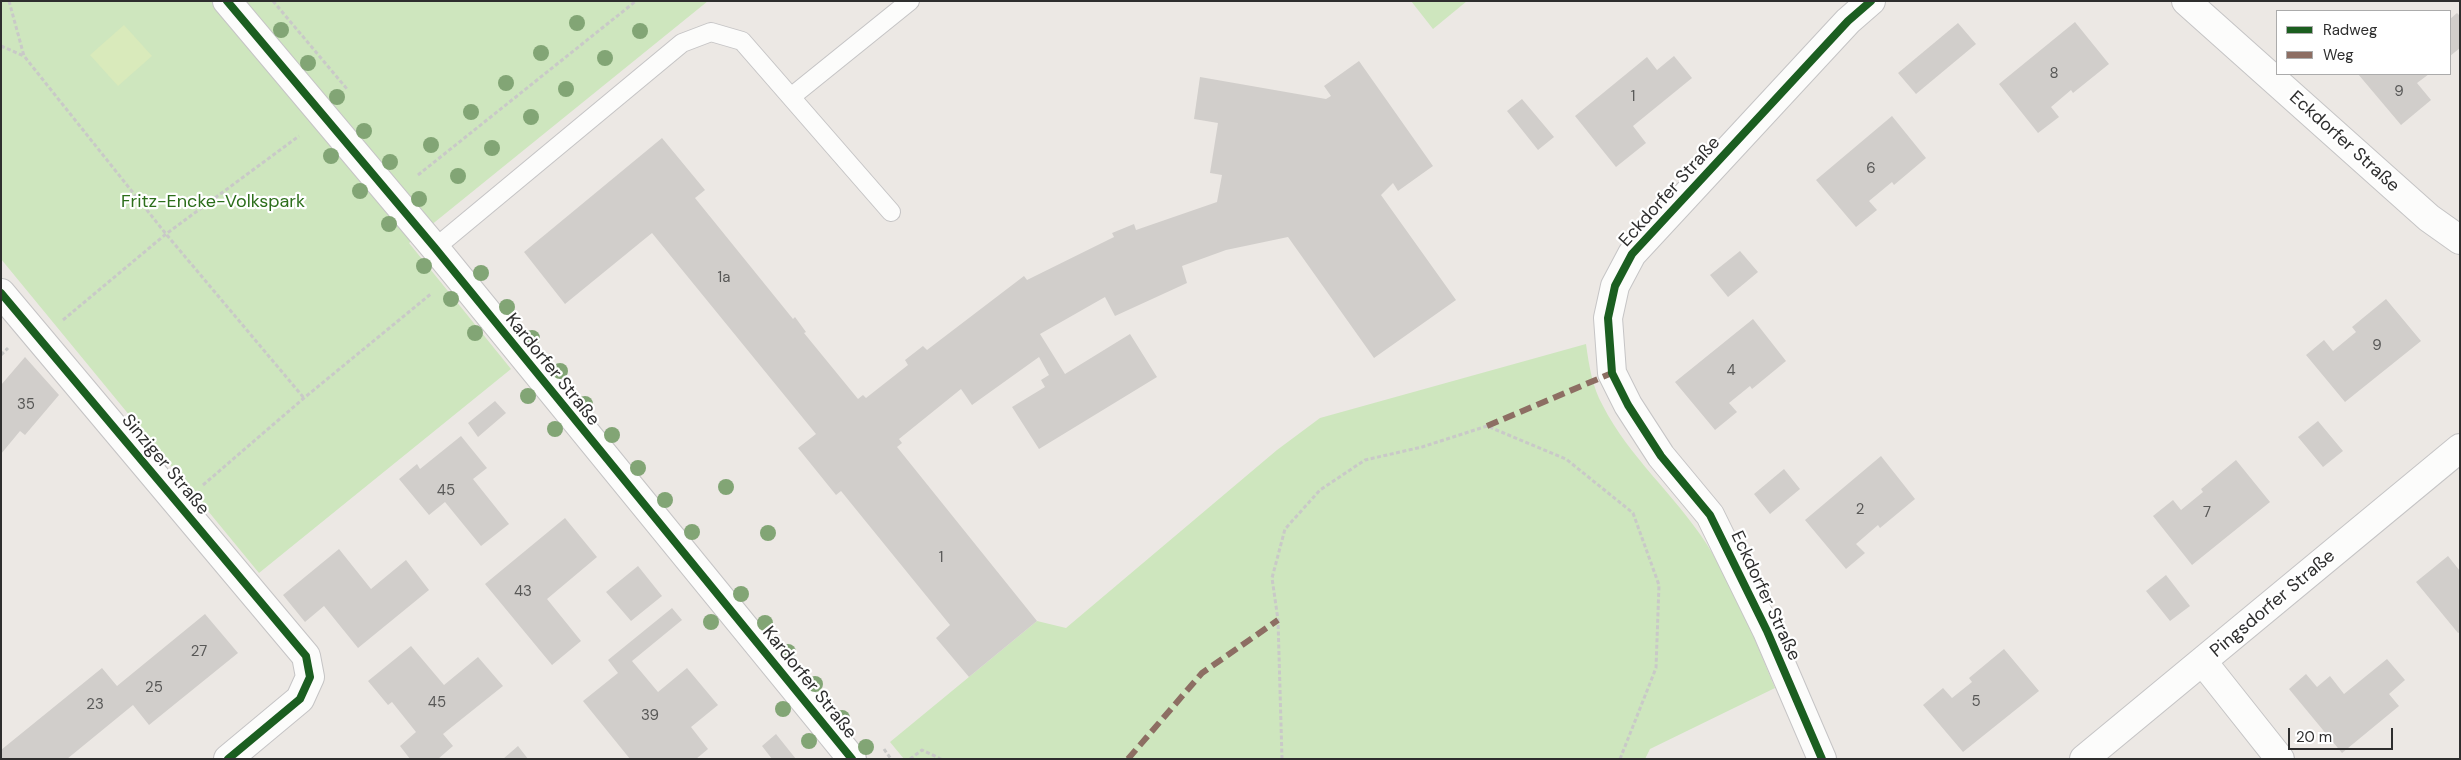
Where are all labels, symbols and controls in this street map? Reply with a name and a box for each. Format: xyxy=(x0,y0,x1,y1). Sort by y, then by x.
legend xyxy=(2276,10,2451,75)
text: Radweg xyxy=(2323,20,2377,40)
text: Weg xyxy=(2323,45,2354,65)
house number: 8 xyxy=(2049,65,2059,83)
house number: 9 xyxy=(2394,83,2404,101)
street label: Eckdorfer Straße xyxy=(2284,87,2404,197)
house number: 1 xyxy=(1631,88,1635,106)
street label: Eckdorfer Straße xyxy=(1615,132,1725,252)
house number: 6 xyxy=(1866,160,1876,178)
park label: Fritz-Encke-Volkspark xyxy=(121,191,305,213)
house number: 1a xyxy=(718,269,730,287)
street label: Kardorfer Straße xyxy=(500,310,604,430)
house number: 9 xyxy=(2372,337,2382,355)
house number: 4 xyxy=(1726,362,1736,380)
house number: 35 xyxy=(17,396,35,414)
street label: Sinziger Straße xyxy=(117,410,213,520)
house number: 45 xyxy=(437,482,455,500)
house number: 2 xyxy=(1856,501,1864,519)
house number: 7 xyxy=(2203,504,2211,522)
street label: Eckdorfer Straße xyxy=(1725,528,1805,664)
street label: Pingsdorfer Straße xyxy=(2206,546,2340,662)
house number: 1 xyxy=(939,549,943,567)
house number: 43 xyxy=(514,583,532,601)
street label: Kardorfer Straße xyxy=(757,623,861,743)
house number: 27 xyxy=(191,643,207,661)
house number: 25 xyxy=(145,679,163,697)
house number: 5 xyxy=(1971,693,1981,711)
house number: 45 xyxy=(428,694,446,712)
house number: 23 xyxy=(86,696,104,714)
house number: 39 xyxy=(641,707,659,725)
scale bar xyxy=(2291,718,2396,750)
text: 20 m xyxy=(2296,727,2332,747)

